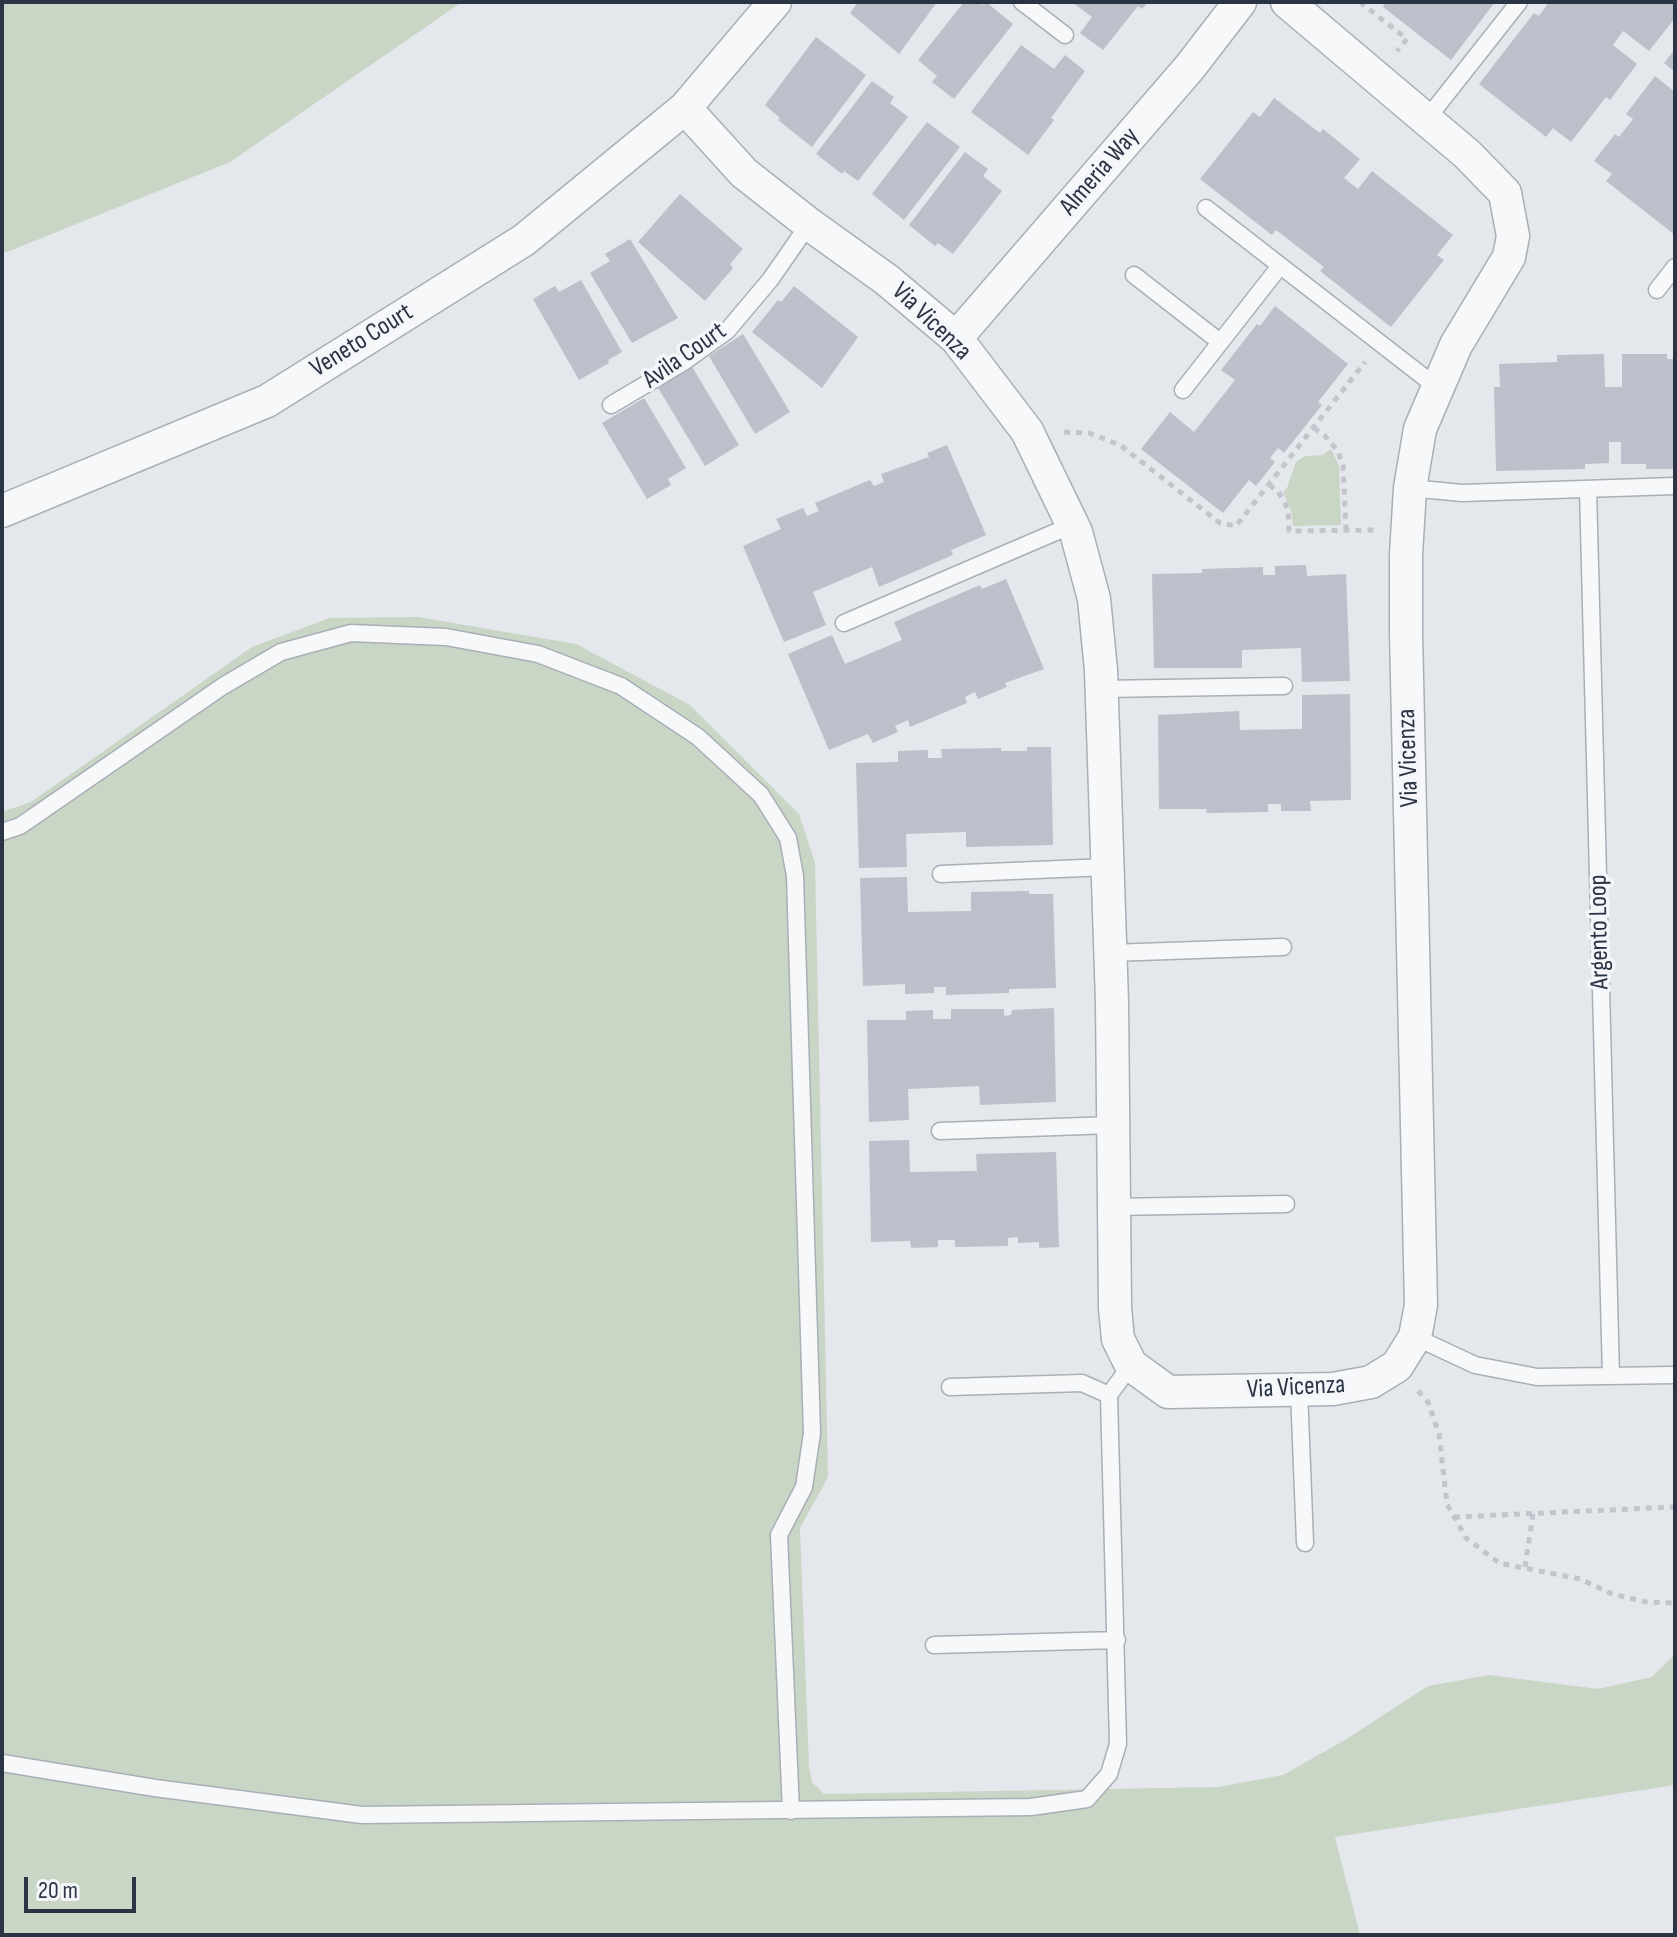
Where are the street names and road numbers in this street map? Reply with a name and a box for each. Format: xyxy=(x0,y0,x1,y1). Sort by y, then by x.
street label: Almeria Way xyxy=(1053,122,1147,222)
street label: Via Vicenza xyxy=(885,277,977,367)
street label: Veneto Court xyxy=(305,297,419,385)
street label: Avila Court xyxy=(637,316,733,396)
street label: Via Vicenza xyxy=(1392,708,1426,808)
street label: Argento Loop xyxy=(1583,874,1617,990)
street label: Via Vicenza xyxy=(1246,1370,1346,1406)

